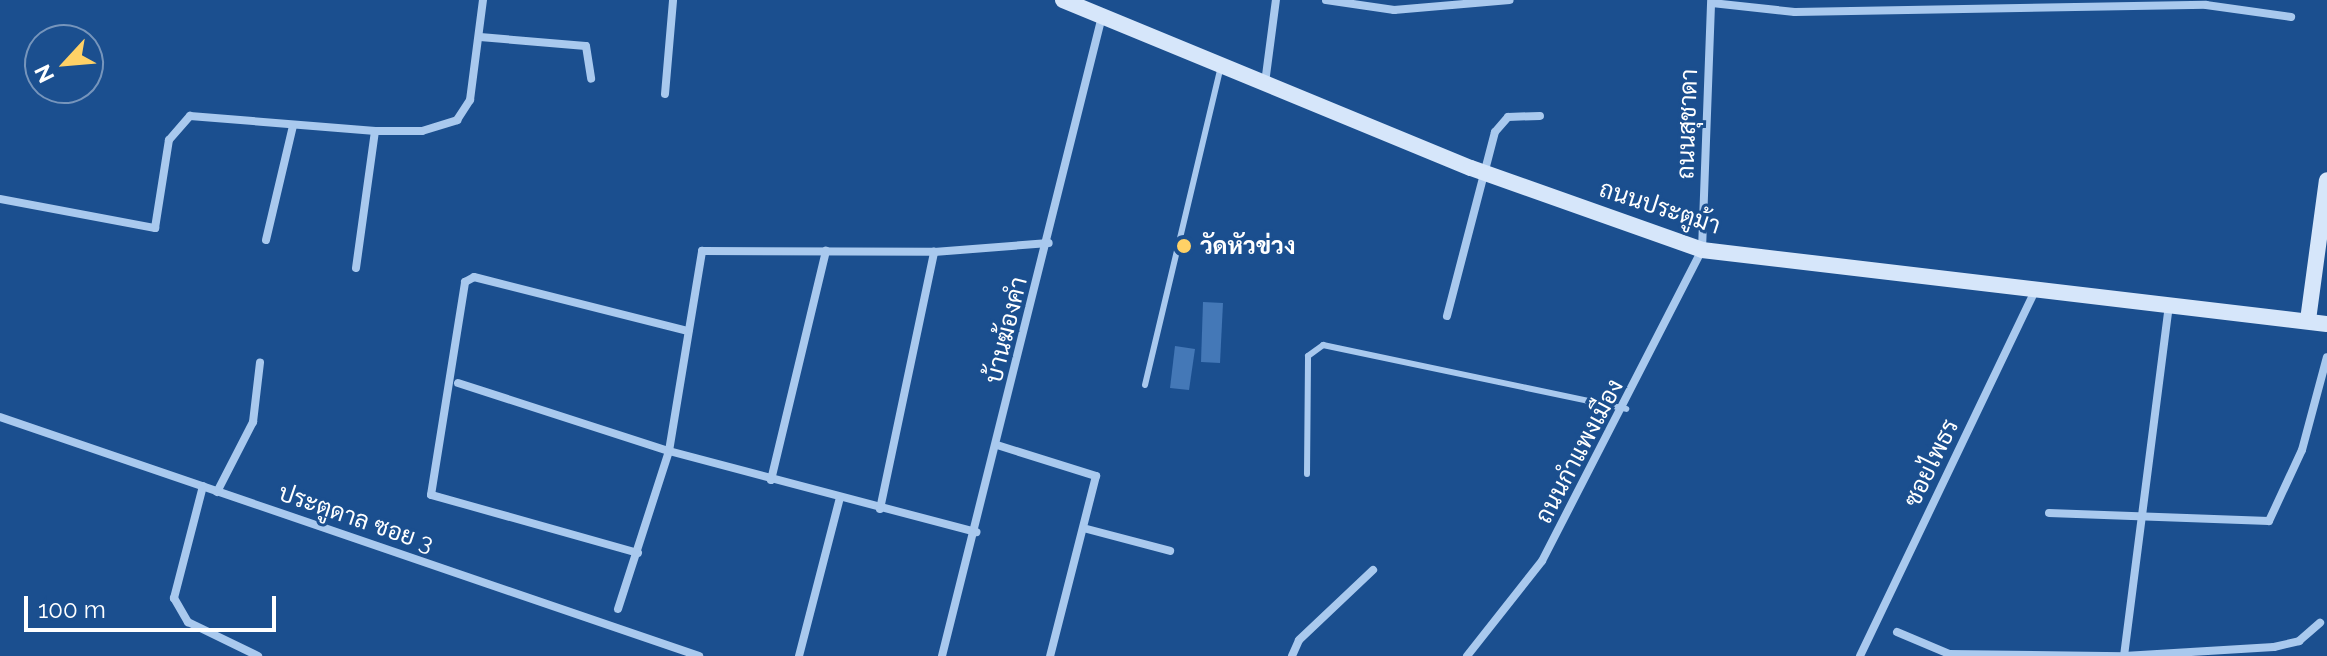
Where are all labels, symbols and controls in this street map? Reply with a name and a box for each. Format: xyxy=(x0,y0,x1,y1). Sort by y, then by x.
north arrow xyxy=(24,24,104,104)
text: N xyxy=(29,60,60,87)
street label: ถนนสุชาดา xyxy=(1671,68,1703,180)
street label: ถนนประตูม้า xyxy=(1596,174,1724,240)
place label: วัดหัวข่วง xyxy=(1200,232,1295,260)
marker: วัดหัวข่วง xyxy=(1175,237,1193,255)
street label: บ้านฆ้องคำ xyxy=(979,274,1033,386)
street label: ถนนกำแพงเมือง xyxy=(1529,374,1629,528)
street label: ซอยไพธร xyxy=(1897,415,1965,511)
street label: ประตูดาล ซอย 3 xyxy=(275,478,437,558)
scale bar xyxy=(28,580,280,630)
text: 100 m xyxy=(38,595,106,624)

